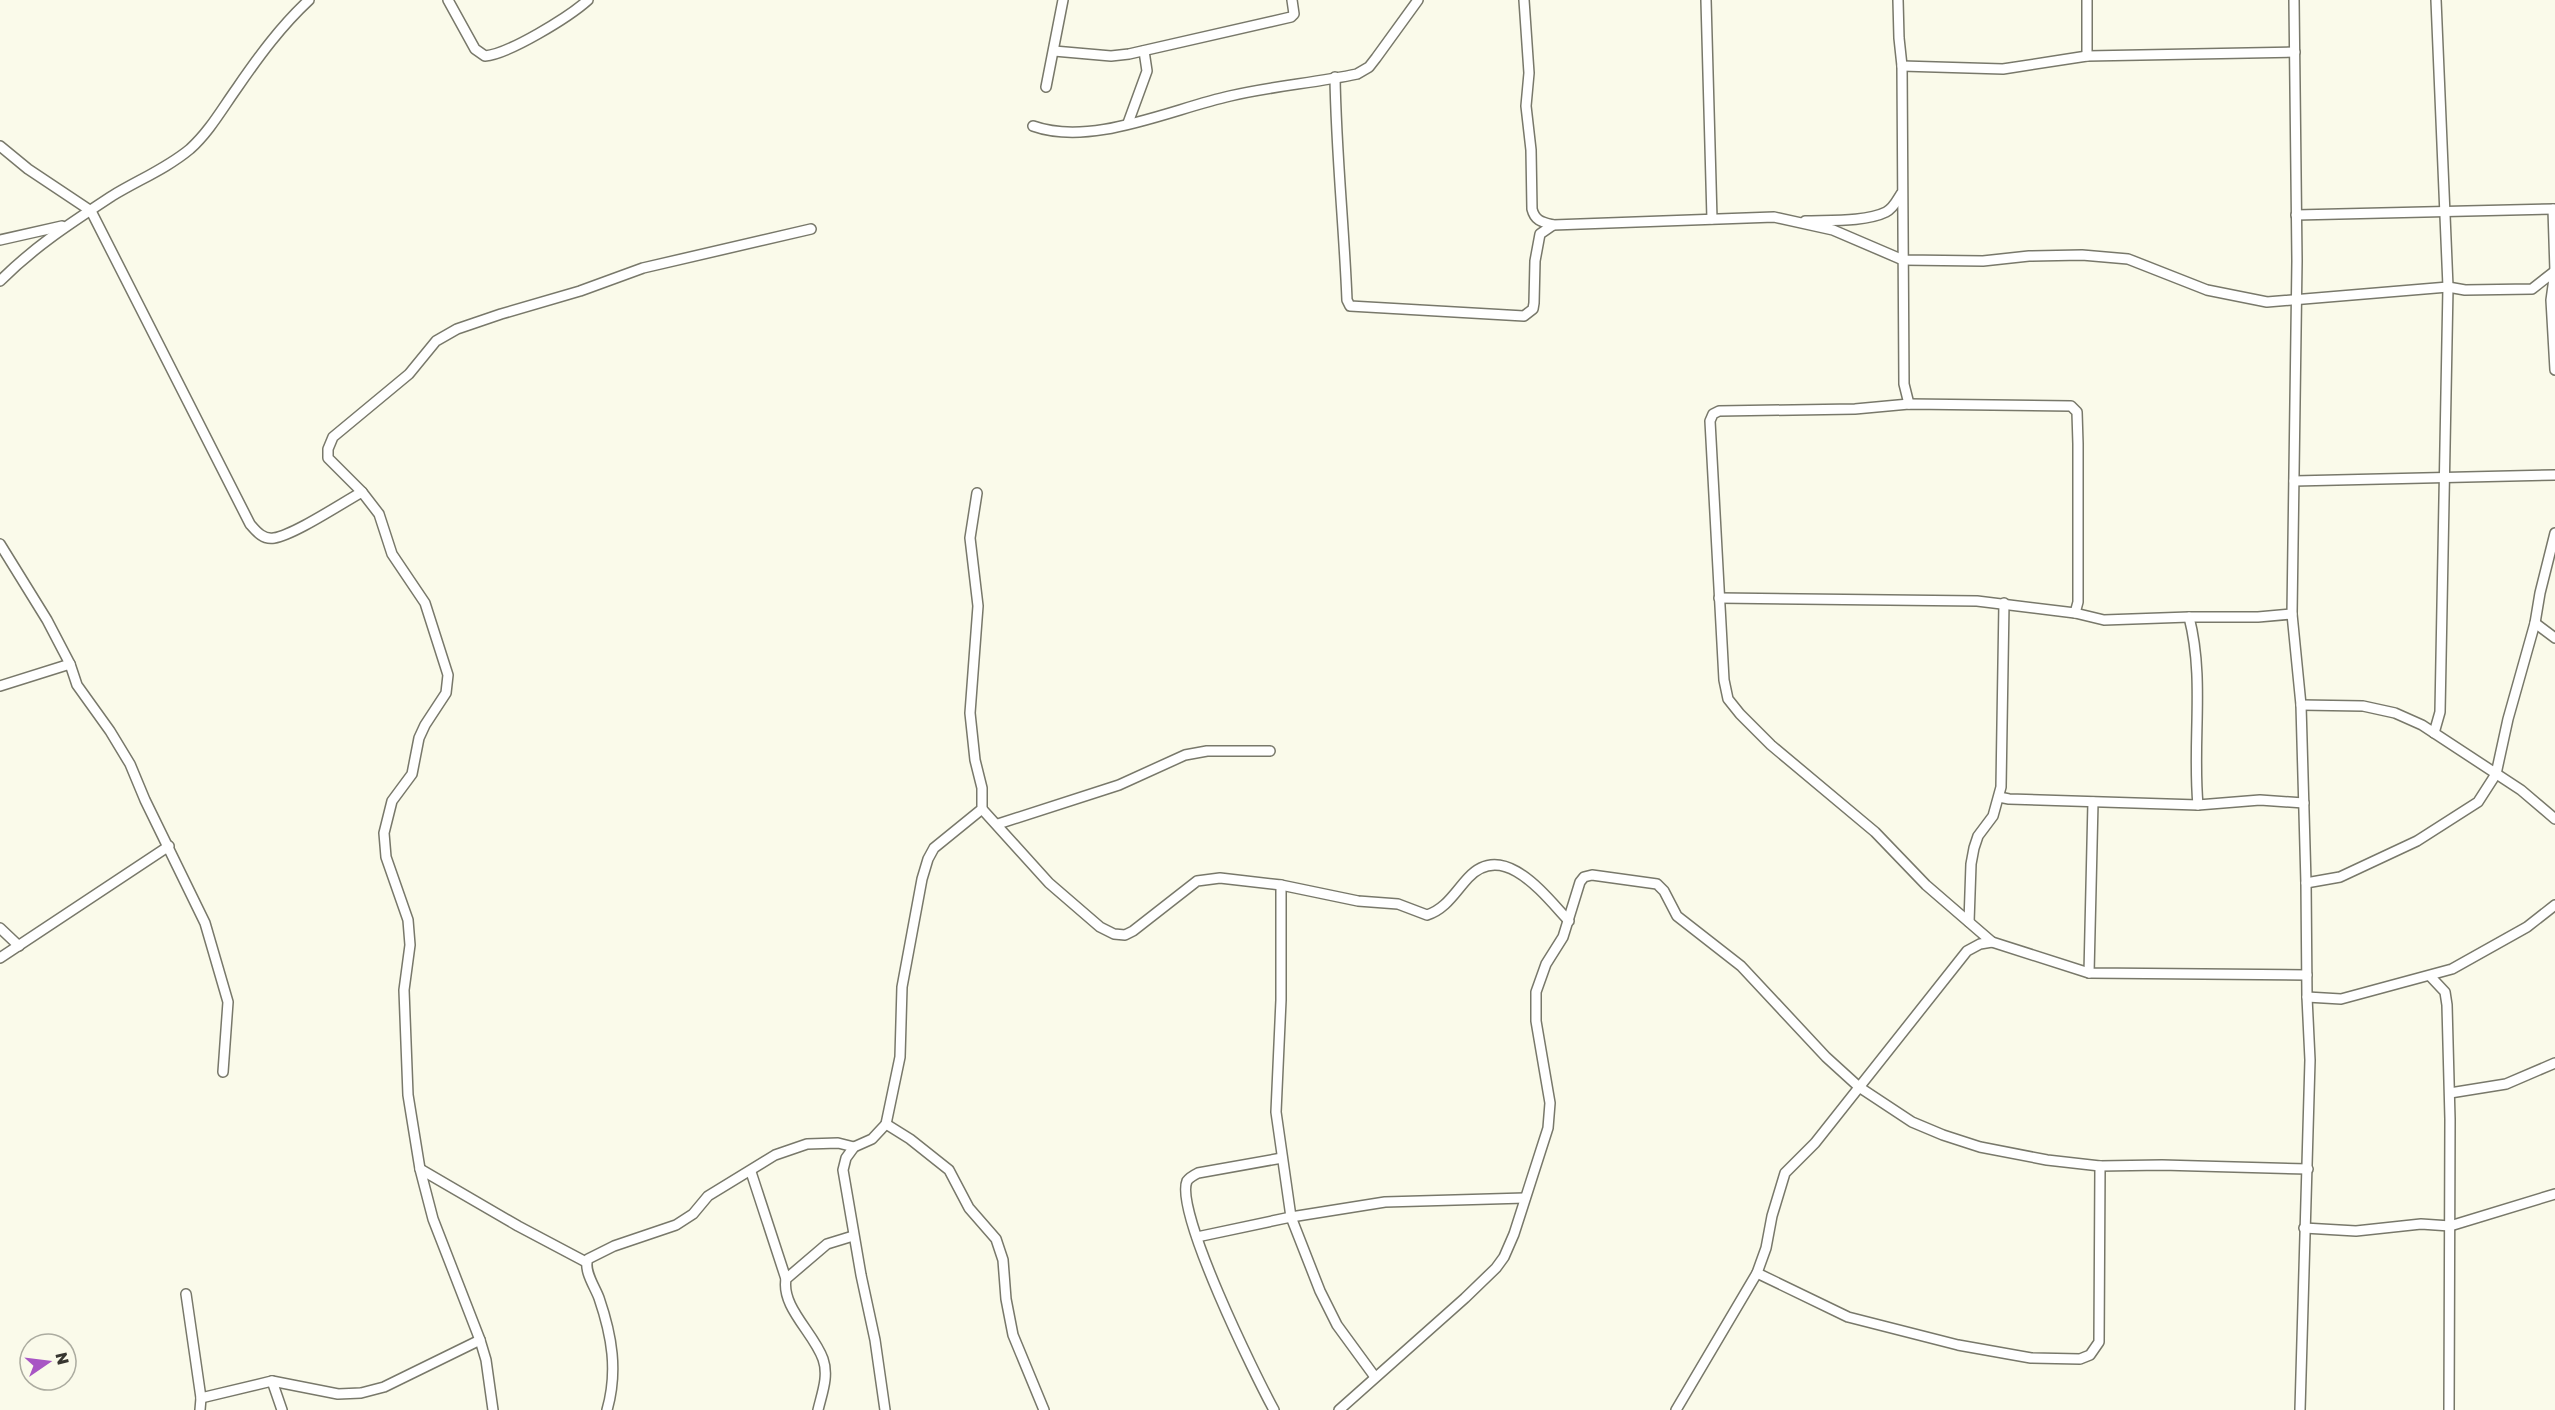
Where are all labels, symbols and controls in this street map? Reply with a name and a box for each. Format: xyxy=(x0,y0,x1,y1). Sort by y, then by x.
north arrow xyxy=(18,1332,78,1392)
text: N xyxy=(51,1350,74,1367)

